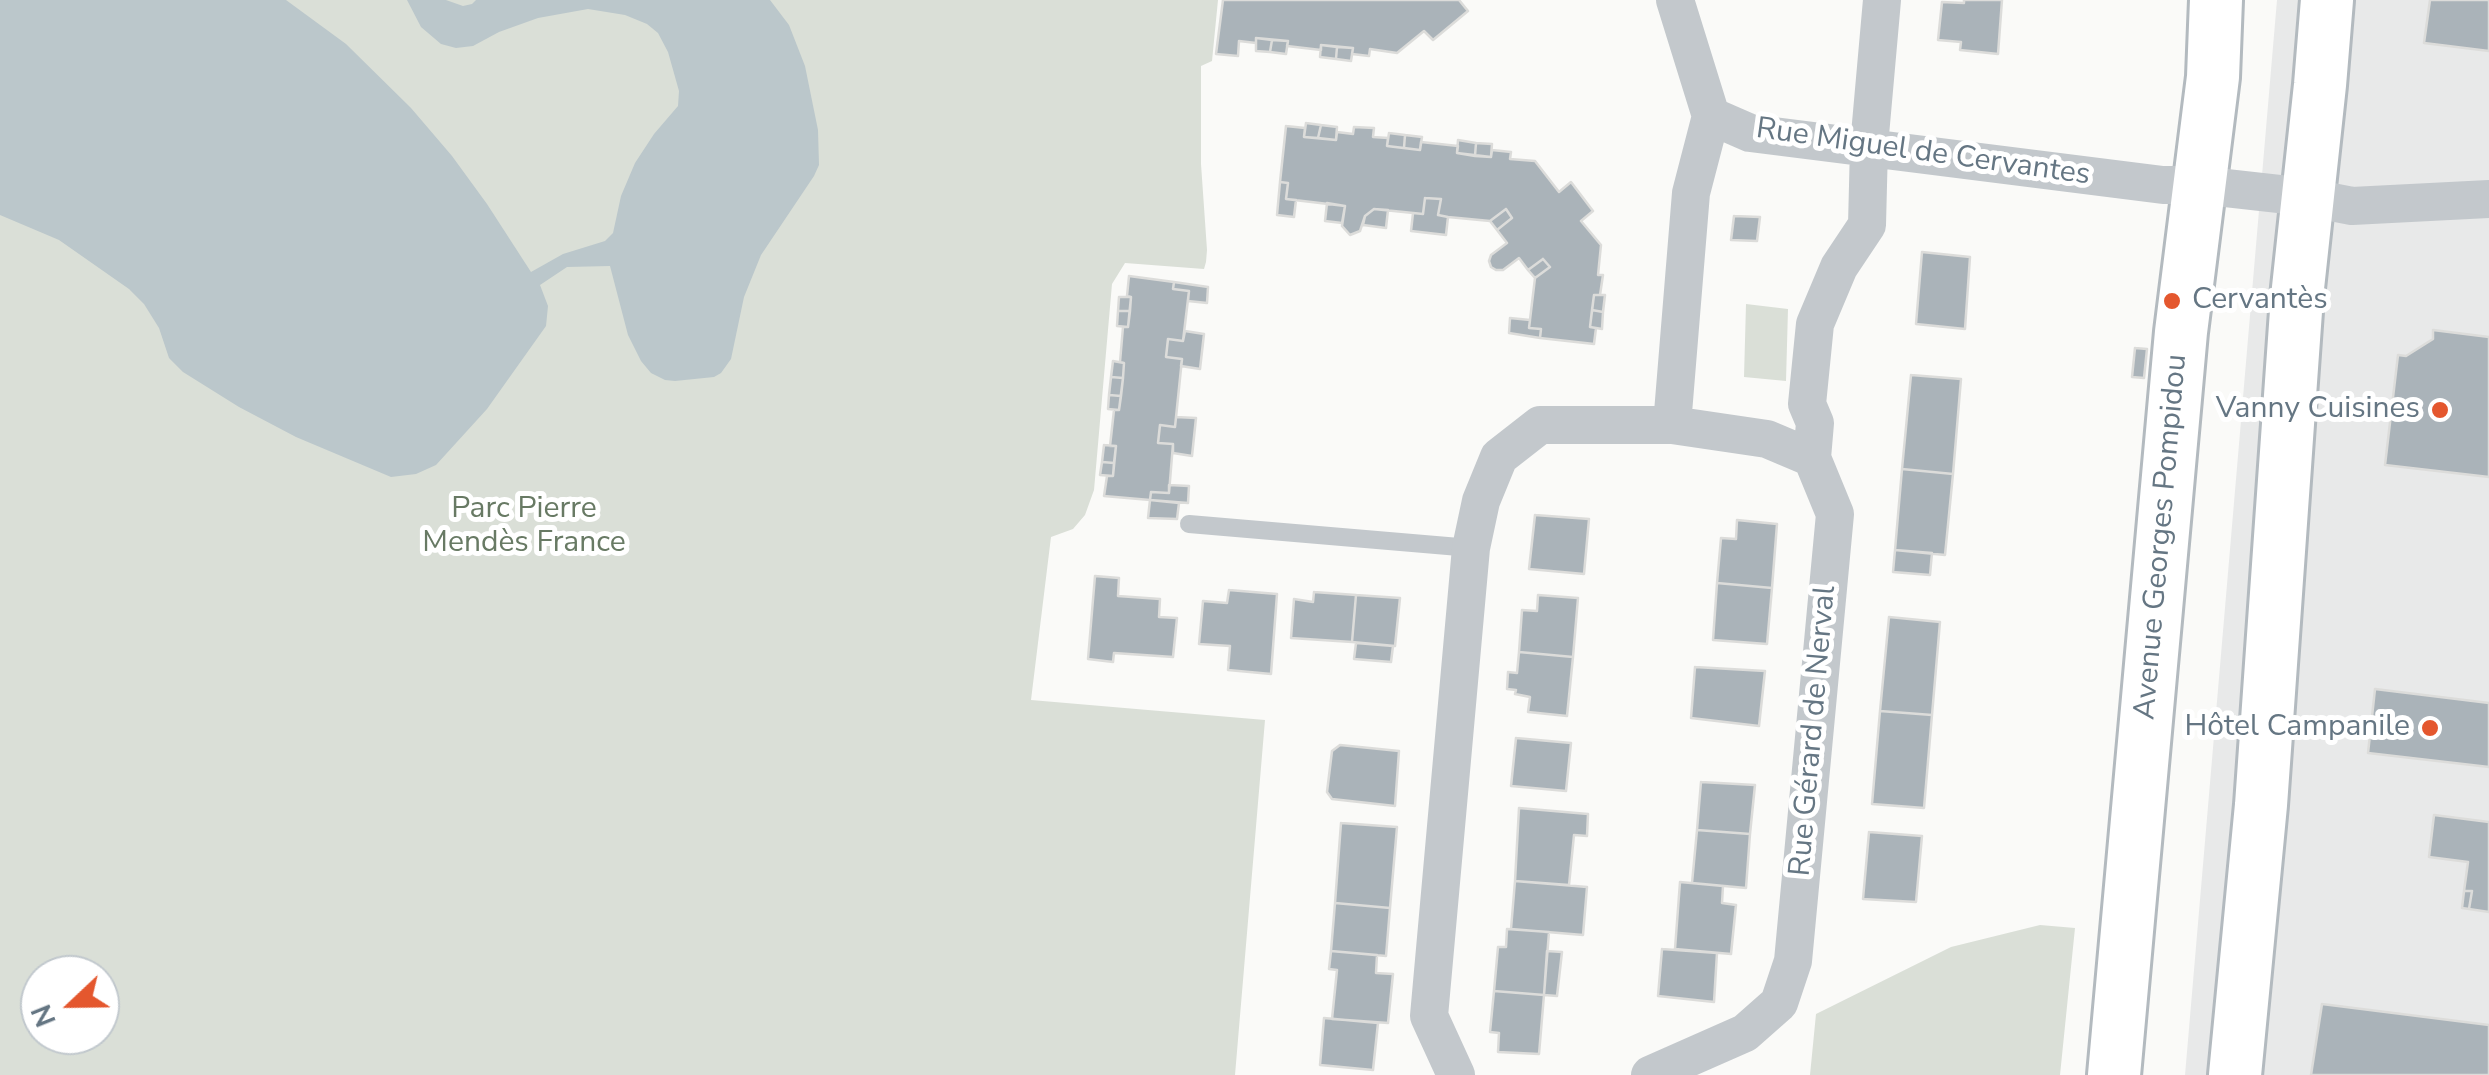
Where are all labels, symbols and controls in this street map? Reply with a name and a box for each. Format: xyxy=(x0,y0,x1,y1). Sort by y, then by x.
street label: Rue Miguel de Cervantes xyxy=(1754,112,2092,194)
place label: Cervantès xyxy=(2192,283,2328,319)
marker: Cervantès xyxy=(2161,290,2183,312)
street label: Avenue Georges Pompidou xyxy=(2128,353,2196,721)
place label: Vanny Cuisines xyxy=(2216,392,2420,428)
marker: Vanny Cuisines xyxy=(2429,399,2451,421)
park label: Parc Pierre Mendès France xyxy=(422,492,626,562)
street label: Rue Gérard de Nerval xyxy=(1783,584,1845,878)
place label: Hôtel Campanile xyxy=(2184,710,2410,746)
marker: Hôtel Campanile xyxy=(2419,717,2441,739)
north arrow xyxy=(20,955,120,1055)
text: N xyxy=(23,999,66,1032)

